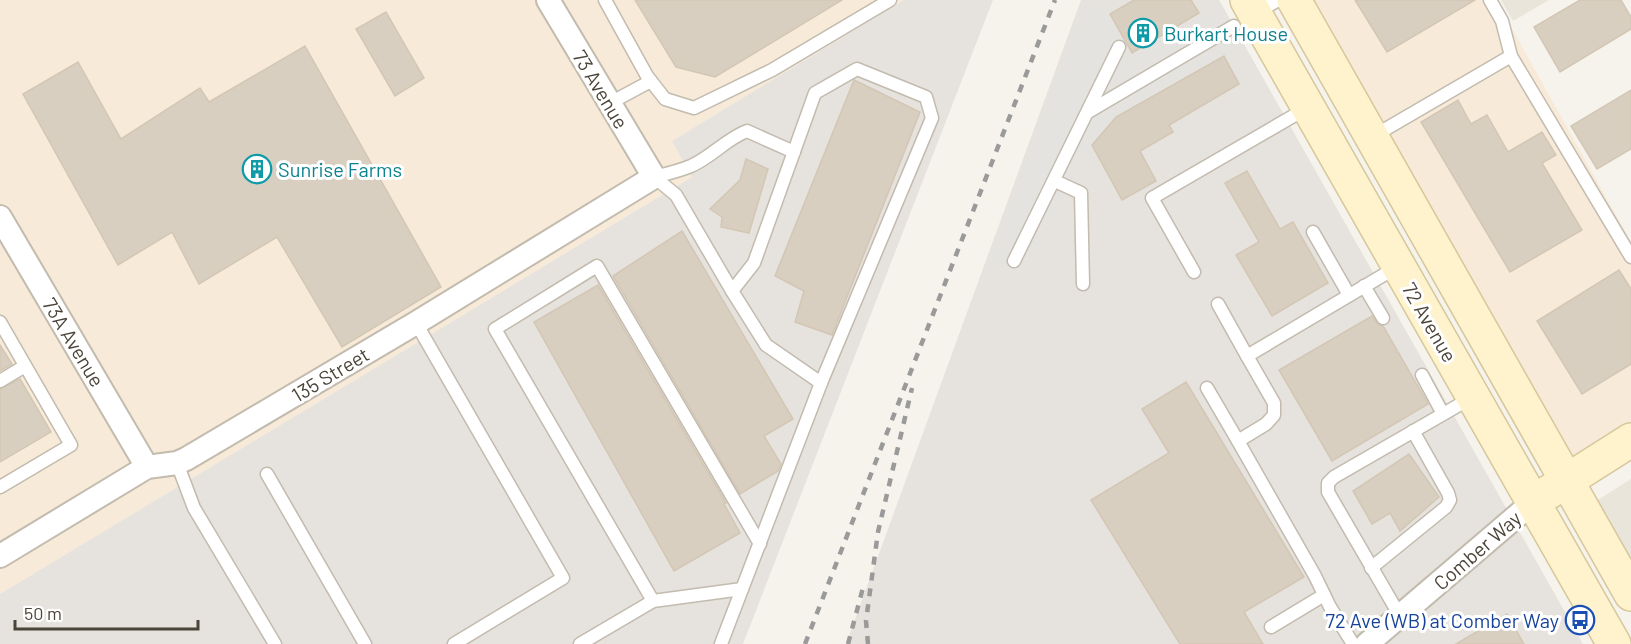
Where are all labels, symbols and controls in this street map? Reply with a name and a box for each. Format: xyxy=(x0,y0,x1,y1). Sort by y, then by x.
building icon: Burkart House xyxy=(1127,17,1159,49)
place label: Burkart House xyxy=(1164,21,1288,45)
street label: 73 Avenue xyxy=(568,45,634,133)
building icon: Sunrise Farms xyxy=(241,153,273,185)
place label: Sunrise Farms xyxy=(278,157,402,181)
street label: 72 Avenue xyxy=(1398,278,1462,366)
street label: 73A Avenue xyxy=(38,293,110,391)
street label: 135 Street xyxy=(287,342,373,406)
street label: Comber Way xyxy=(1428,505,1526,595)
scale bar xyxy=(15,593,198,631)
text: 50 m xyxy=(24,602,62,624)
bus stop icon: 72 Ave (WB) at Comber Way xyxy=(1564,604,1596,636)
place label: 72 Ave (WB) at Comber Way xyxy=(1326,608,1559,632)

